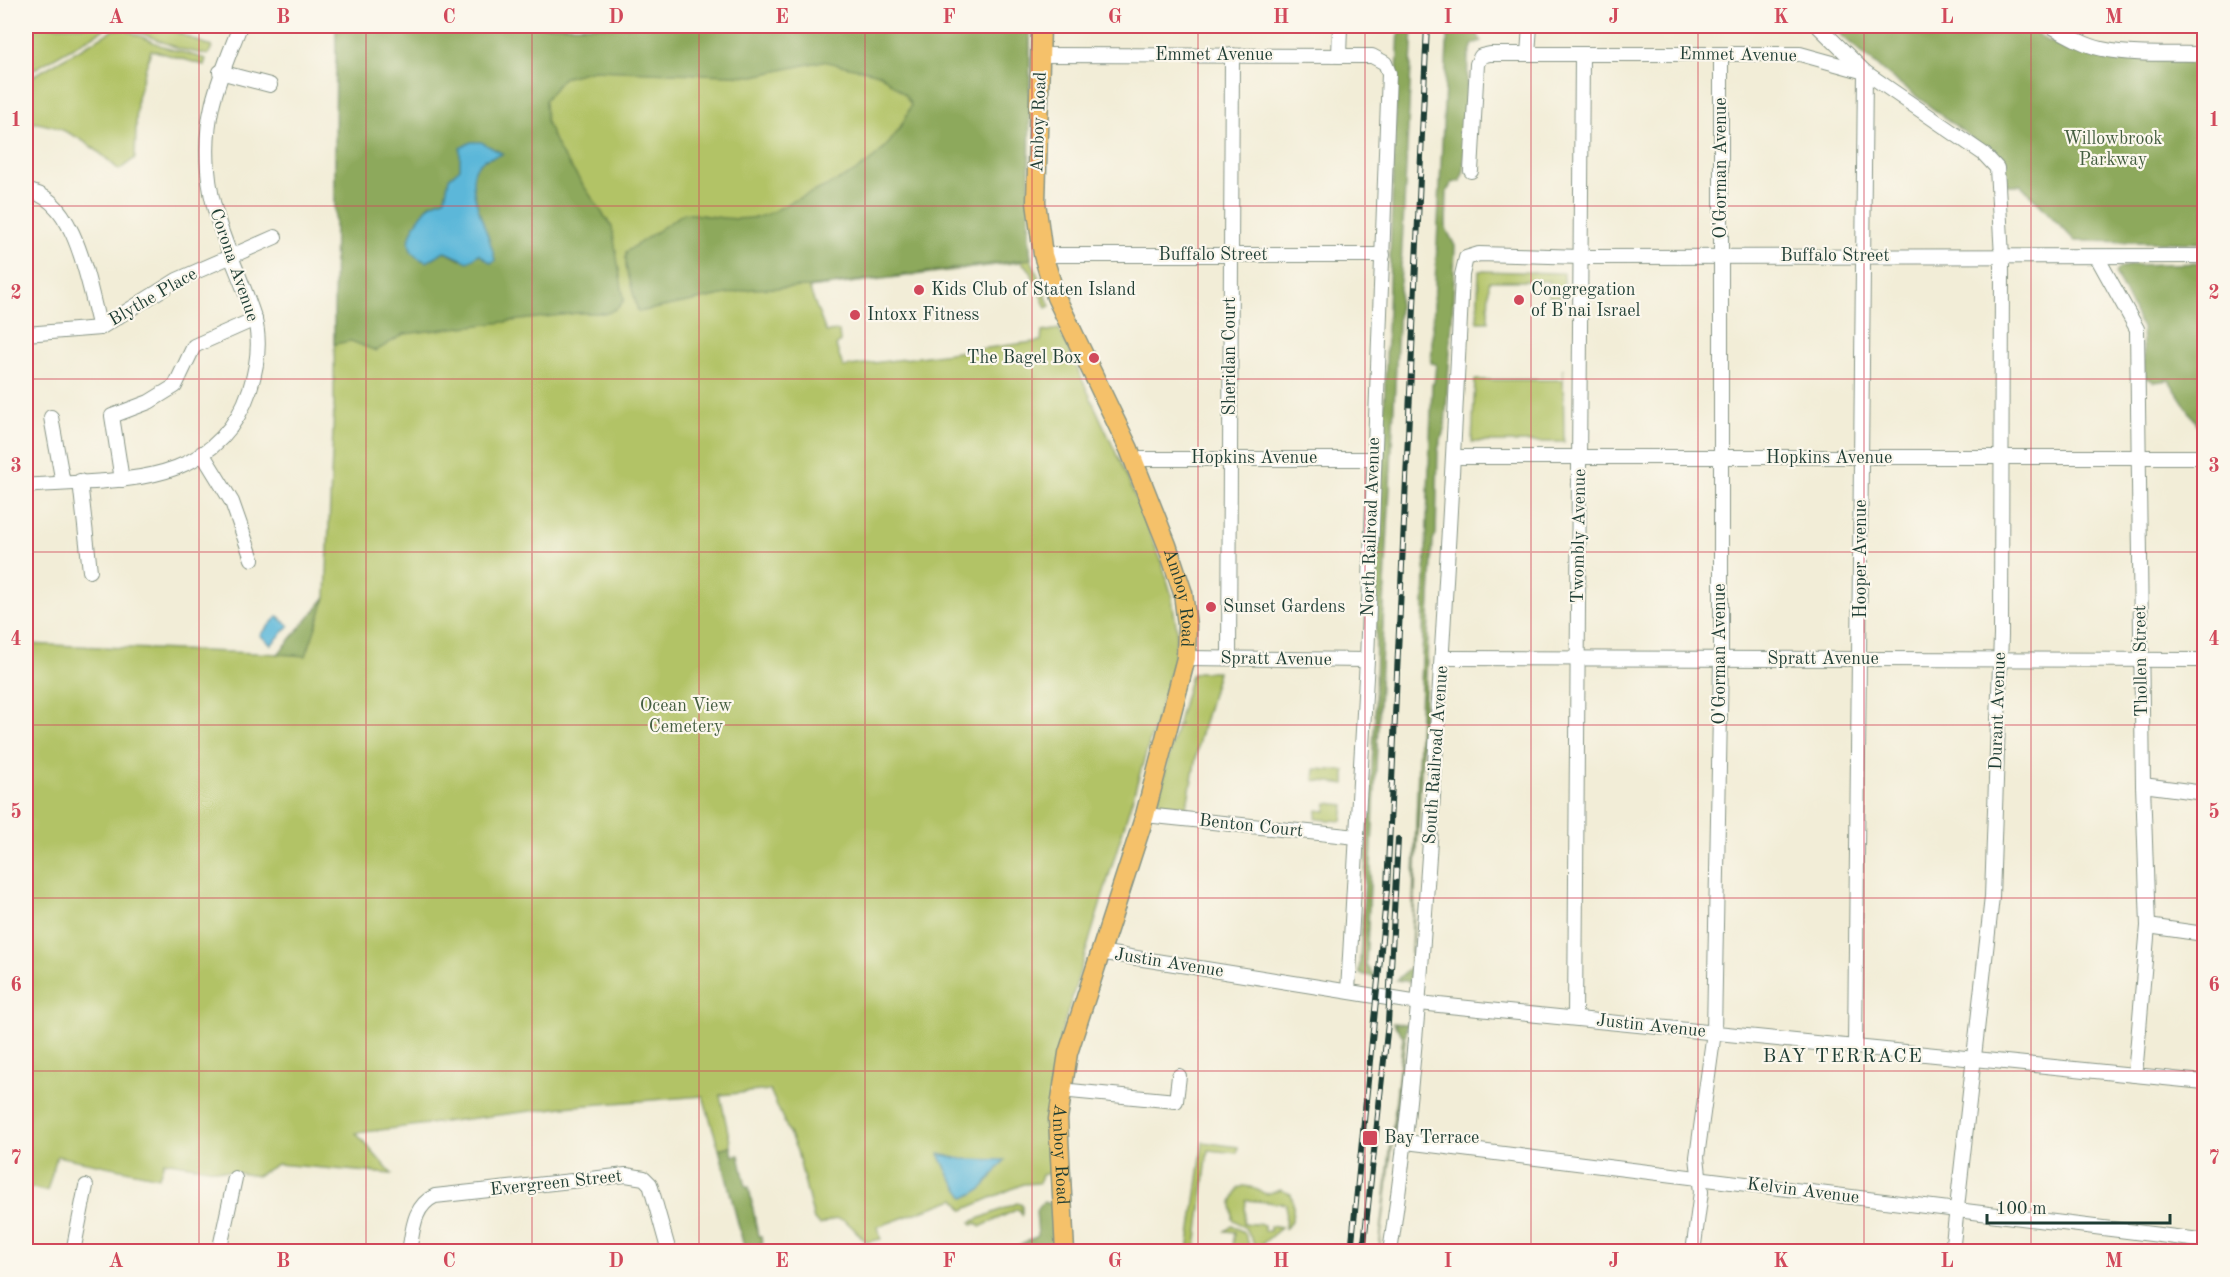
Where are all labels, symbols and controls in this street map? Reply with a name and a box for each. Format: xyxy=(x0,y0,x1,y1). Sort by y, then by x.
text: A xyxy=(108,8,124,28)
text: B xyxy=(276,8,290,28)
text: C xyxy=(442,8,456,28)
text: D xyxy=(608,8,624,28)
text: E xyxy=(775,8,789,28)
text: F xyxy=(942,8,956,28)
text: G xyxy=(1108,8,1122,28)
text: H xyxy=(1273,8,1289,28)
text: I xyxy=(1444,8,1452,28)
text: J xyxy=(1609,8,1620,28)
text: K xyxy=(1773,8,1789,28)
text: L xyxy=(1940,8,1954,28)
text: M xyxy=(2105,8,2123,28)
street label: Emmet Avenue xyxy=(1679,45,1797,65)
street label: Emmet Avenue xyxy=(1155,46,1273,64)
street label: Amboy Road xyxy=(1028,71,1050,173)
street label: O'Gorman Avenue xyxy=(1712,97,1730,239)
text: 1 xyxy=(10,111,22,131)
text: 1 xyxy=(2208,111,2220,131)
park label: Willowbrook Parkway xyxy=(2063,130,2163,169)
street label: Corona Avenue xyxy=(206,206,262,324)
street label: Buffalo Street xyxy=(1158,246,1268,264)
street label: Buffalo Street xyxy=(1780,247,1890,265)
street label: Blythe Place xyxy=(106,265,200,329)
place label: Kids Club of Staten Island xyxy=(931,281,1136,299)
place label: Congregation of B'nai Israel xyxy=(1531,281,1641,320)
marker: Kids Club of Staten Island xyxy=(912,283,926,297)
text: 2 xyxy=(10,284,22,304)
text: 2 xyxy=(2208,284,2220,304)
marker: Congregation of B'nai Israel xyxy=(1512,293,1526,307)
street label: Sheridan Court xyxy=(1221,297,1239,415)
place label: Intoxx Fitness xyxy=(867,306,980,324)
marker: Intoxx Fitness xyxy=(848,308,862,322)
place label: The Bagel Box xyxy=(967,349,1082,367)
marker: The Bagel Box xyxy=(1087,351,1101,365)
street label: North Railroad Avenue xyxy=(1359,437,1383,617)
street label: Hopkins Avenue xyxy=(1191,449,1317,467)
street label: Hopkins Avenue xyxy=(1766,449,1892,467)
text: 3 xyxy=(10,457,22,477)
text: 3 xyxy=(2208,457,2220,477)
street label: Twombly Avenue xyxy=(1569,468,1589,604)
street label: Hooper Avenue xyxy=(1852,499,1870,619)
street label: Amboy Road xyxy=(1160,546,1196,648)
street label: O'Gorman Avenue xyxy=(1711,583,1729,725)
place label: Sunset Gardens xyxy=(1223,598,1346,616)
marker: Sunset Gardens xyxy=(1204,600,1218,614)
street label: Thollen Street xyxy=(2131,605,2151,717)
text: 4 xyxy=(10,630,22,650)
text: 4 xyxy=(2208,630,2220,650)
street label: Spratt Avenue xyxy=(1220,649,1332,669)
street label: Spratt Avenue xyxy=(1767,650,1879,668)
street label: Durant Avenue xyxy=(1987,652,2009,770)
street label: South Railroad Avenue xyxy=(1421,665,1451,845)
park label: Ocean View Cemetery xyxy=(640,697,732,736)
text: 5 xyxy=(10,802,22,823)
text: 5 xyxy=(2208,802,2220,823)
street label: Benton Court xyxy=(1198,812,1304,840)
street label: Justin Avenue xyxy=(1113,945,1225,981)
text: 6 xyxy=(10,976,22,996)
text: 6 xyxy=(2208,976,2220,996)
street label: Justin Avenue xyxy=(1595,1011,1707,1041)
district label: BAY TERRACE xyxy=(1763,1047,1923,1067)
street label: Amboy Road xyxy=(1049,1103,1072,1205)
marker: Bay Terrace xyxy=(1361,1129,1379,1147)
place label: Bay Terrace xyxy=(1384,1129,1479,1147)
text: 7 xyxy=(10,1149,22,1169)
text: 7 xyxy=(2208,1149,2220,1169)
street label: Evergreen Street xyxy=(489,1167,623,1199)
street label: Kelvin Avenue xyxy=(1746,1175,1860,1207)
scale bar xyxy=(1987,1187,2170,1225)
text: 100 m xyxy=(1996,1200,2047,1218)
text: A xyxy=(108,1252,124,1272)
text: B xyxy=(276,1252,290,1272)
text: C xyxy=(442,1252,456,1272)
text: D xyxy=(608,1252,624,1272)
text: E xyxy=(775,1252,789,1272)
text: F xyxy=(942,1252,956,1272)
text: G xyxy=(1108,1252,1122,1272)
text: H xyxy=(1273,1252,1289,1272)
text: I xyxy=(1444,1252,1452,1272)
text: J xyxy=(1609,1252,1620,1272)
text: K xyxy=(1773,1252,1789,1272)
text: L xyxy=(1940,1252,1954,1272)
text: M xyxy=(2105,1252,2123,1272)

